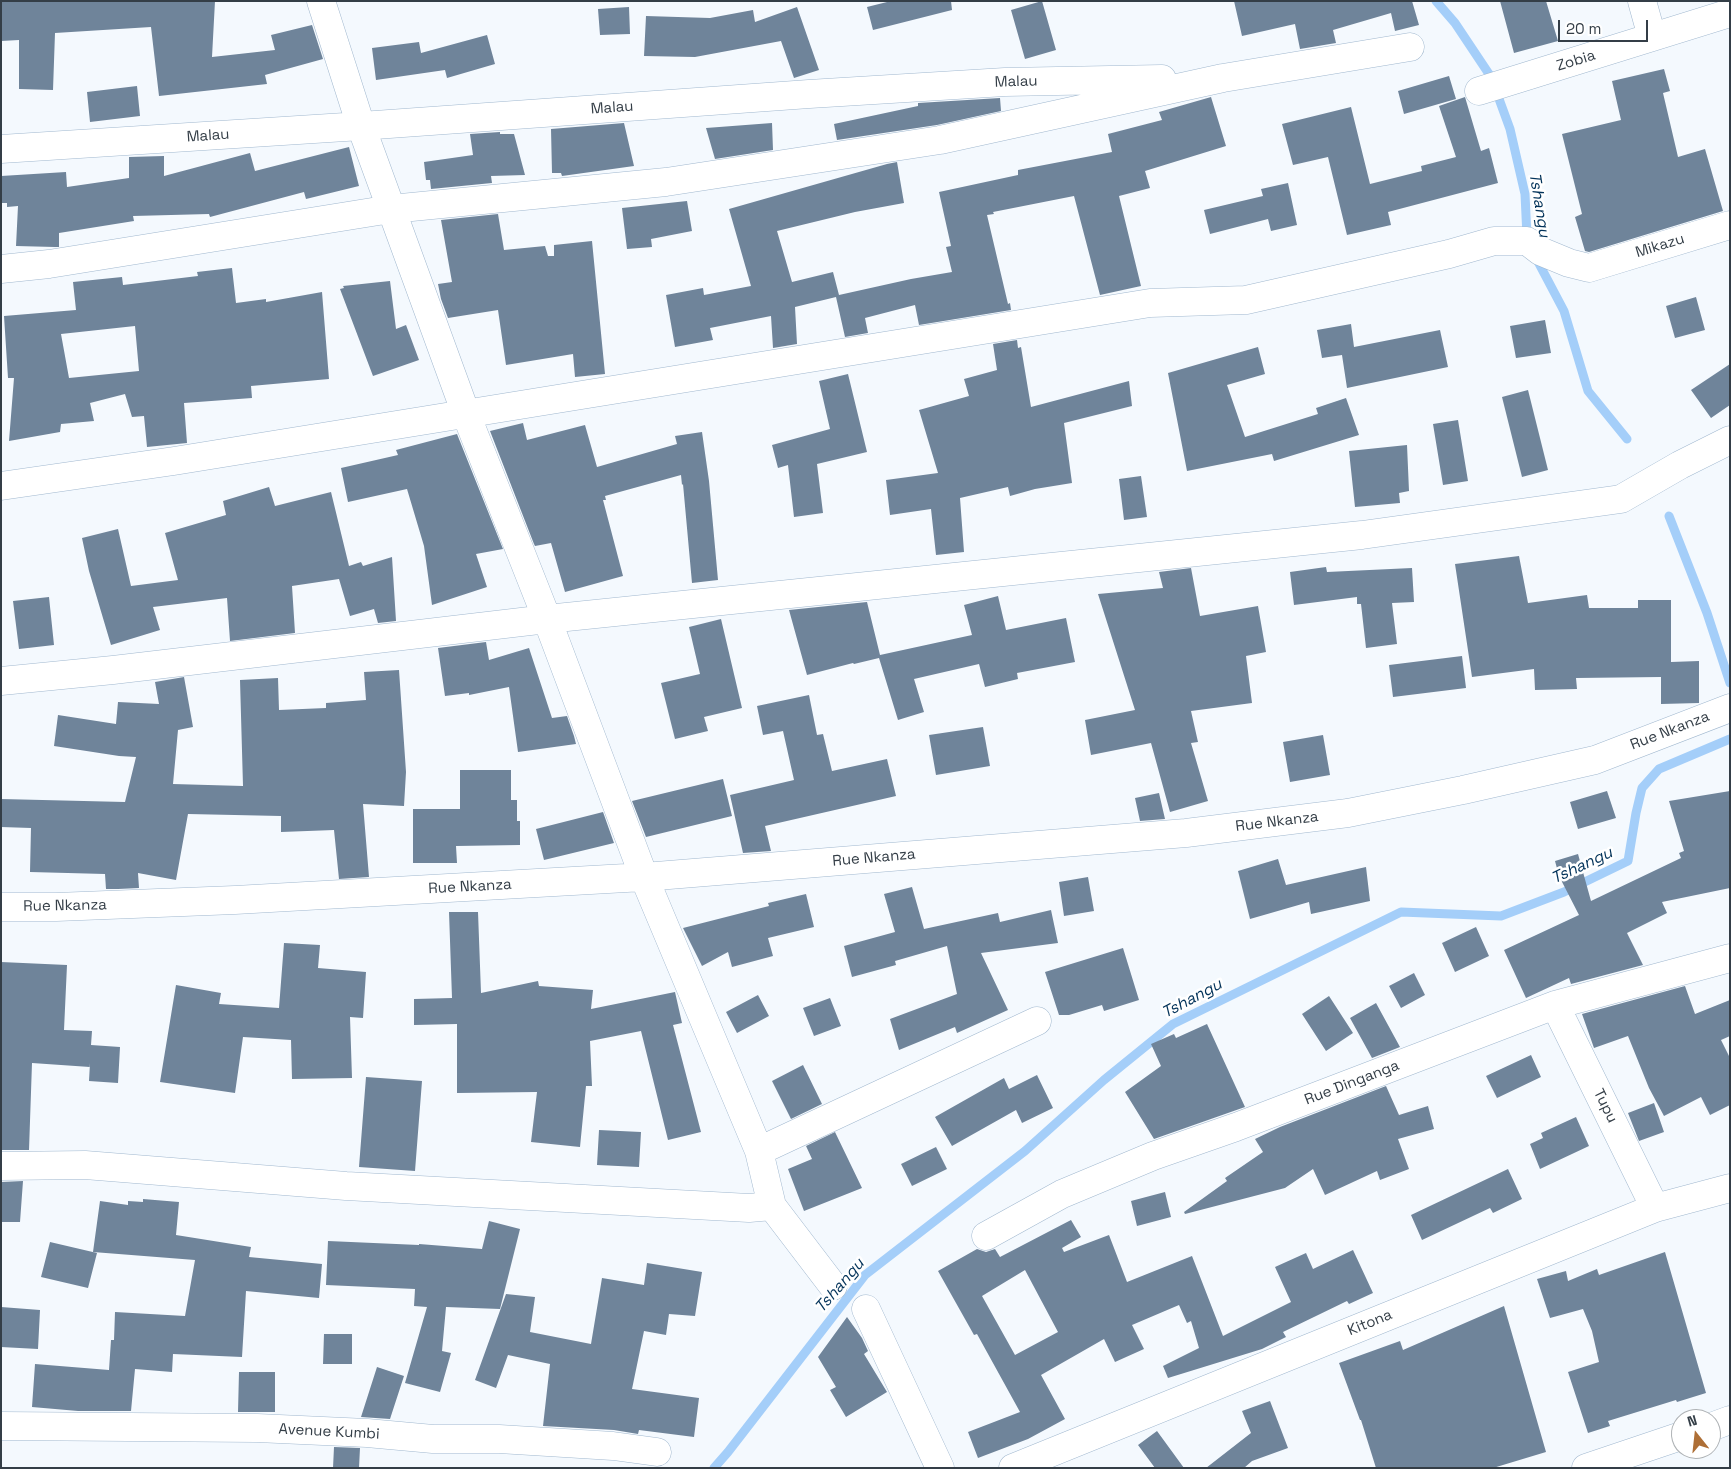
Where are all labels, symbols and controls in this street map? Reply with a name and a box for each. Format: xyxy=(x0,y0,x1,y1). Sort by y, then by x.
scale bar xyxy=(1561,10,1651,42)
text: 20 m xyxy=(1566,19,1601,38)
street label: Zobia xyxy=(1554,47,1598,75)
street label: Malau xyxy=(994,72,1038,92)
street label: Malau xyxy=(590,98,634,118)
street label: Malau xyxy=(186,126,230,146)
water label: Tshangu xyxy=(1524,171,1554,239)
street label: Mikazu xyxy=(1633,230,1687,262)
street label: Rue Nkanza xyxy=(1628,708,1712,754)
street label: Rue Nkanza xyxy=(1234,808,1320,836)
water label: Tshangu xyxy=(1548,843,1616,889)
street label: Rue Nkanza xyxy=(832,845,916,871)
street label: Rue Nkanza xyxy=(428,876,512,898)
street label: Rue Nkanza xyxy=(23,896,107,916)
water label: Tshangu xyxy=(1159,975,1225,1023)
street label: Rue Dinganga xyxy=(1302,1057,1402,1109)
street label: Tupu xyxy=(1589,1086,1621,1126)
water label: Tshangu xyxy=(811,1255,869,1317)
street label: Kitona xyxy=(1345,1306,1395,1340)
north arrow xyxy=(1671,1409,1721,1459)
text: N xyxy=(1685,1411,1699,1430)
street label: Avenue Kumbi xyxy=(278,1420,380,1444)

